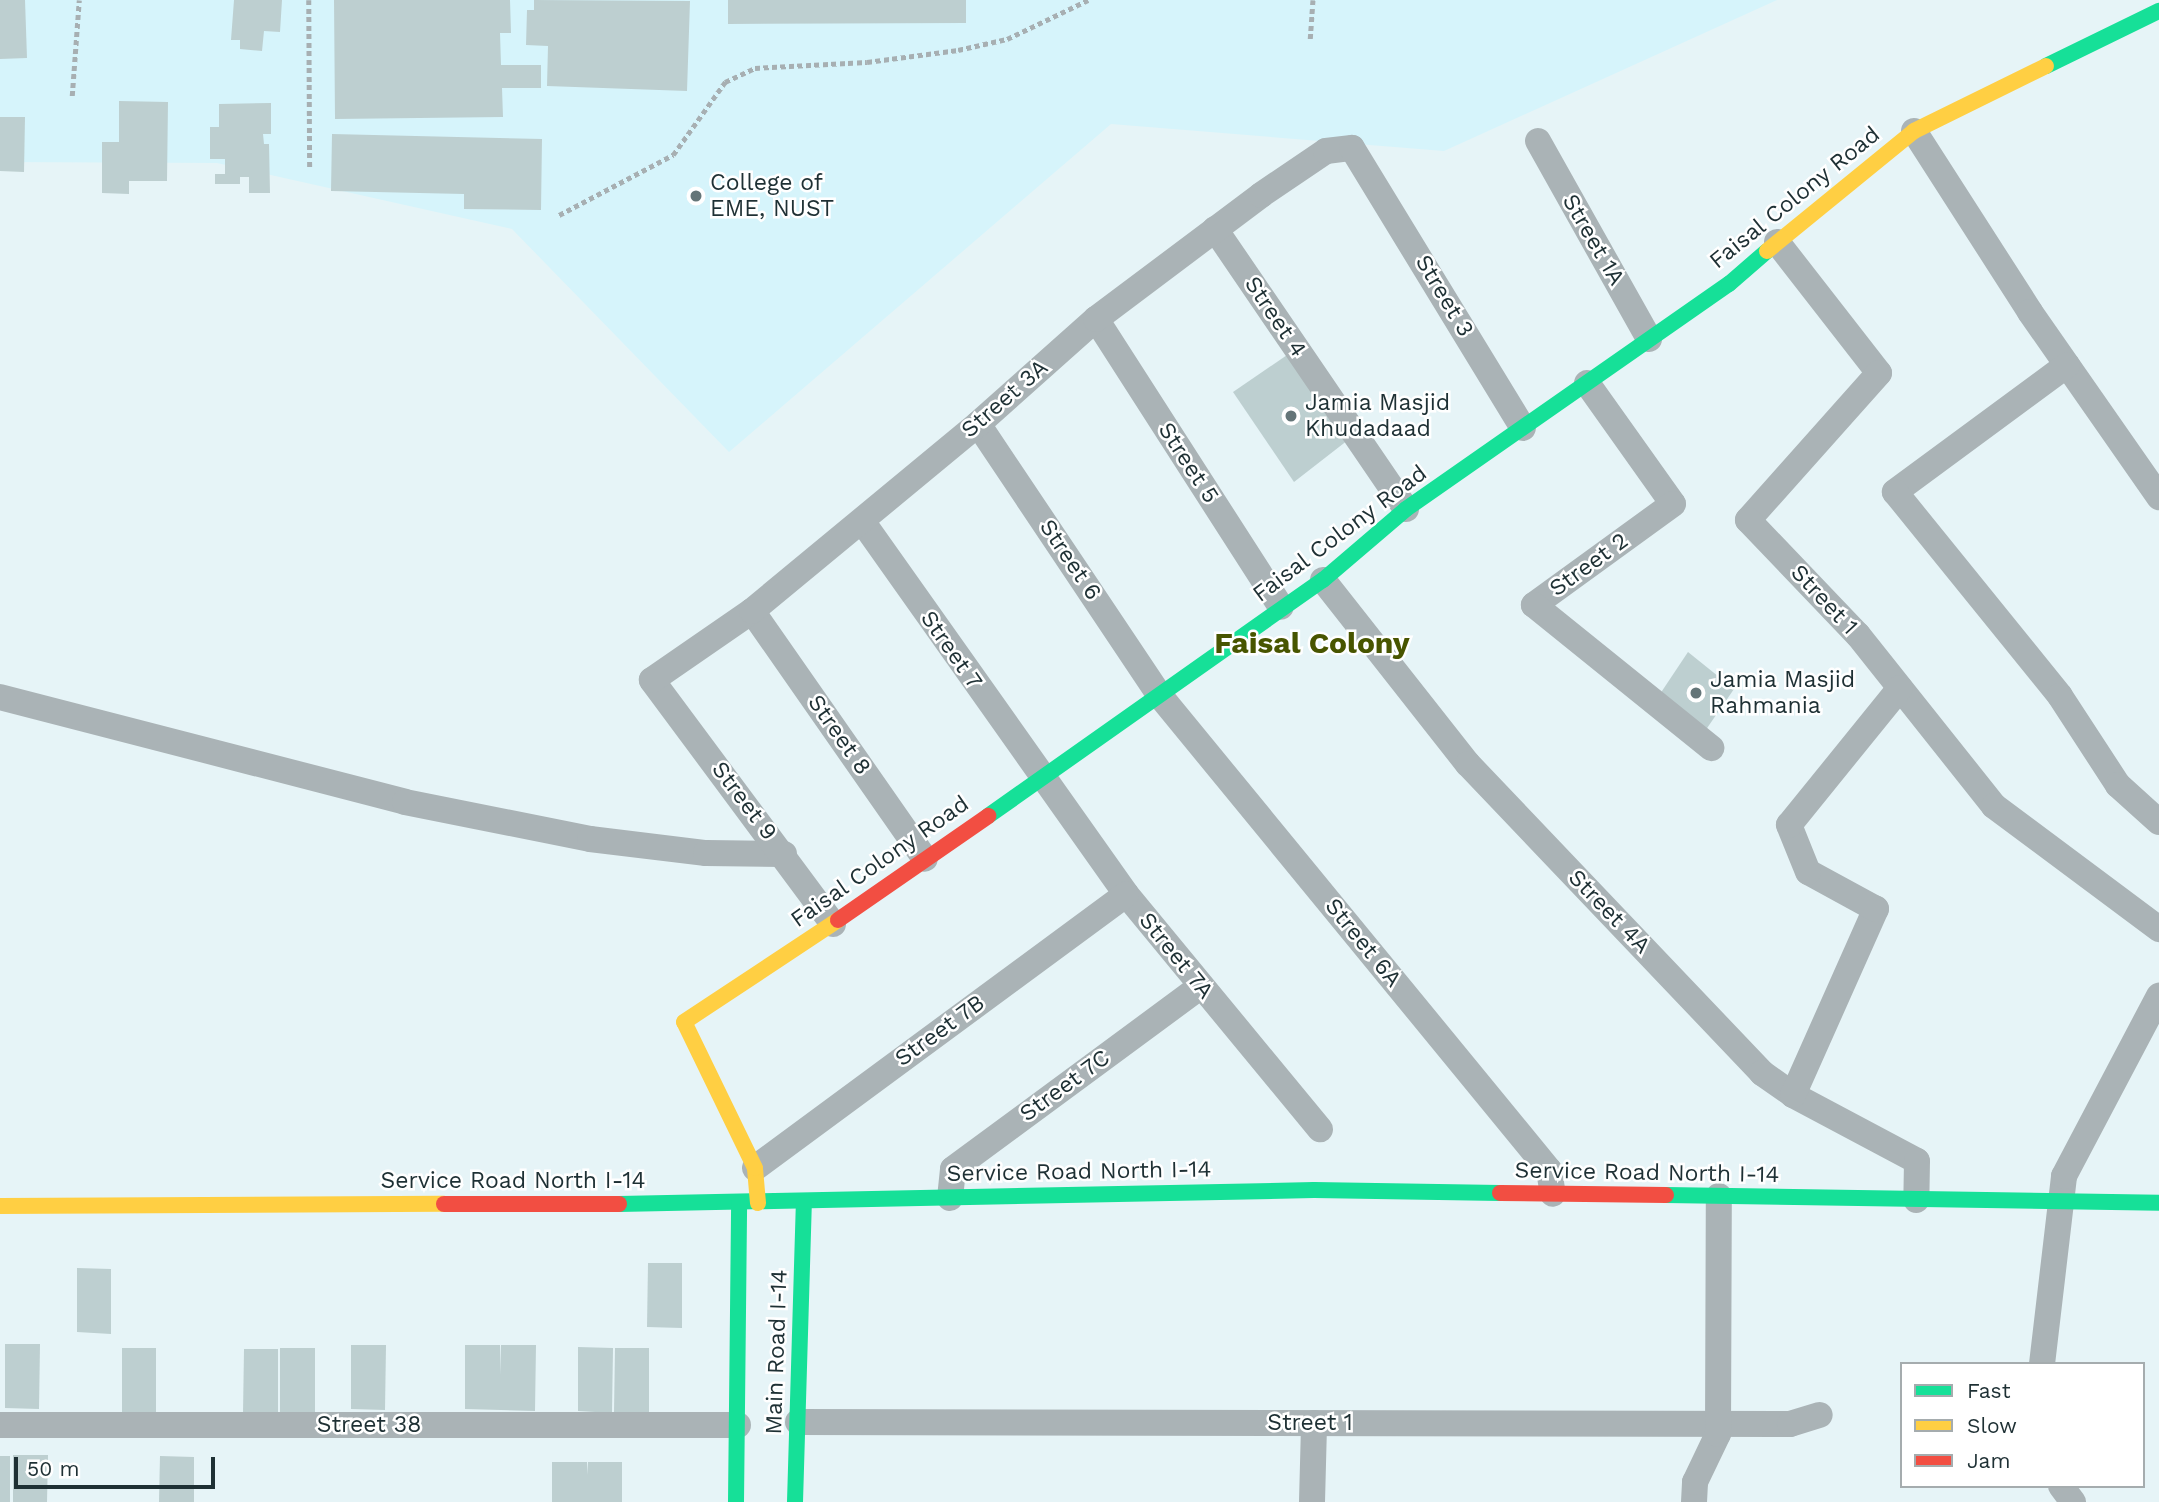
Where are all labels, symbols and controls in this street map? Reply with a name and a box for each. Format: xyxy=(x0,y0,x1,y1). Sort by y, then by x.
street label: Faisal Colony Road xyxy=(1704,121,1886,275)
place label: College of EME, NUST xyxy=(710,169,834,223)
marker: College of EME, NUST xyxy=(688,188,704,204)
street label: Street 1A xyxy=(1556,189,1630,291)
street label: Street 3 xyxy=(1409,250,1479,342)
street label: Street 4 xyxy=(1238,272,1312,362)
street label: Street 3A xyxy=(956,354,1054,444)
place label: Jamia Masjid Khudadaad xyxy=(1305,389,1451,443)
marker: Jamia Masjid Khudadaad xyxy=(1283,408,1299,424)
street label: Street 5 xyxy=(1152,418,1224,508)
street label: Faisal Colony Road xyxy=(1247,459,1433,609)
street label: Street 6 xyxy=(1033,515,1107,605)
street label: Street 2 xyxy=(1544,527,1634,603)
street label: Street 1 xyxy=(1785,559,1863,641)
street label: Street 7 xyxy=(914,605,988,695)
district label: Faisal Colony xyxy=(1214,625,1410,661)
place label: Jamia Masjid Rahmania xyxy=(1710,666,1856,720)
marker: Jamia Masjid Rahmania xyxy=(1688,685,1704,701)
street label: Street 8 xyxy=(802,690,876,780)
street label: Street 9 xyxy=(706,756,782,846)
street label: Faisal Colony Road xyxy=(785,790,975,934)
street label: Street 4A xyxy=(1562,864,1656,960)
street label: Street 6A xyxy=(1319,893,1407,993)
street label: Street 7A xyxy=(1133,907,1219,1005)
street label: Street 7B xyxy=(889,989,991,1073)
street label: Street 7C xyxy=(1014,1044,1116,1128)
street label: Service Road North I-14 xyxy=(946,1156,1212,1188)
street label: Service Road North I-14 xyxy=(1514,1157,1780,1189)
street label: Service Road North I-14 xyxy=(381,1167,645,1195)
street label: Main Road I-14 xyxy=(760,1269,794,1435)
legend xyxy=(1900,1362,2145,1488)
text: Fast xyxy=(1967,1378,2011,1403)
street label: Street 1 xyxy=(1267,1409,1353,1437)
street label: Street 38 xyxy=(317,1411,421,1439)
text: Slow xyxy=(1967,1413,2017,1438)
scale bar xyxy=(18,1442,219,1486)
text: Jam xyxy=(1967,1448,2010,1473)
text: 50 m xyxy=(27,1456,79,1481)

